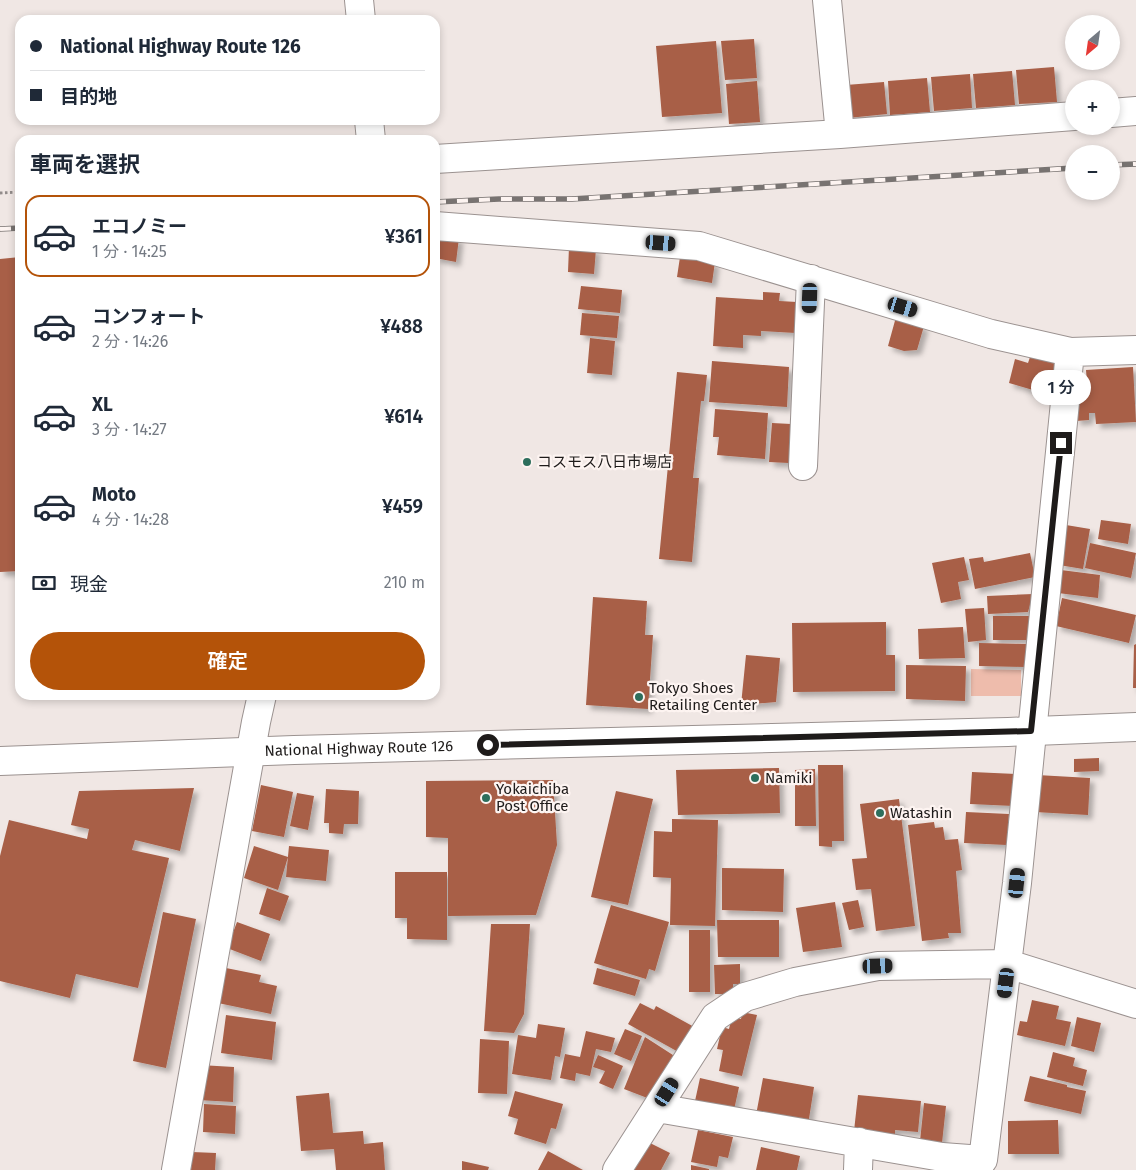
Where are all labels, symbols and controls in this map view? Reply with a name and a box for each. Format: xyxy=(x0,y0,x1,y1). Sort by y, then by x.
north arrow xyxy=(1065,15,1120,70)
map controls xyxy=(1065,15,1120,200)
text: National Highway Route 126 xyxy=(60,35,301,58)
button: + xyxy=(1065,80,1120,135)
text: 目的地 xyxy=(60,85,117,108)
button: − xyxy=(1065,145,1120,200)
text: 車両を選択 xyxy=(30,151,140,178)
icon: car xyxy=(32,214,77,259)
text: エコノミー xyxy=(92,215,187,238)
text: ¥361 xyxy=(385,225,423,248)
car xyxy=(645,234,676,252)
text: 1 分 · 14:25 xyxy=(92,242,167,261)
car xyxy=(801,283,818,313)
car xyxy=(886,295,919,319)
icon: car xyxy=(32,304,77,349)
text: コンフォート xyxy=(92,305,205,328)
text: ¥488 xyxy=(380,315,423,338)
text: 2 分 · 14:26 xyxy=(92,332,168,351)
callout: 1 分 xyxy=(1031,370,1091,406)
text: 1 分 xyxy=(1047,378,1075,397)
text: XL xyxy=(92,393,113,416)
icon: car xyxy=(32,394,77,439)
text: ¥614 xyxy=(384,405,423,428)
text: 3 分 · 14:27 xyxy=(92,420,167,439)
route end xyxy=(1050,432,1072,454)
place label: コスモス八日市場店 xyxy=(537,453,672,471)
marker: コスモス八日市場店 xyxy=(521,456,533,468)
text: Moto xyxy=(92,483,136,506)
icon: car xyxy=(32,484,77,529)
text: ¥459 xyxy=(382,495,423,518)
text: 4 分 · 14:28 xyxy=(92,510,169,529)
icon: cash xyxy=(30,569,58,597)
text: 現金 xyxy=(70,573,108,596)
text: 210 m xyxy=(384,573,425,592)
button: 確定 xyxy=(30,632,425,690)
place label: Tokyo Shoes Retailing Center xyxy=(649,679,757,714)
marker: Tokyo Shoes Retailing Center xyxy=(633,691,645,703)
route start xyxy=(477,734,499,756)
street label: National Highway Route 126 xyxy=(264,737,453,760)
place label: Namiki xyxy=(765,769,812,787)
marker: Namiki xyxy=(749,772,761,784)
place label: Yokaichiba Post Office xyxy=(496,780,569,815)
marker: Yokaichiba Post Office xyxy=(480,792,492,804)
place label: Watashin xyxy=(890,804,952,822)
marker: Watashin xyxy=(874,807,886,819)
car xyxy=(1007,867,1026,899)
car xyxy=(862,958,893,974)
car xyxy=(996,967,1015,999)
car xyxy=(652,1075,681,1109)

